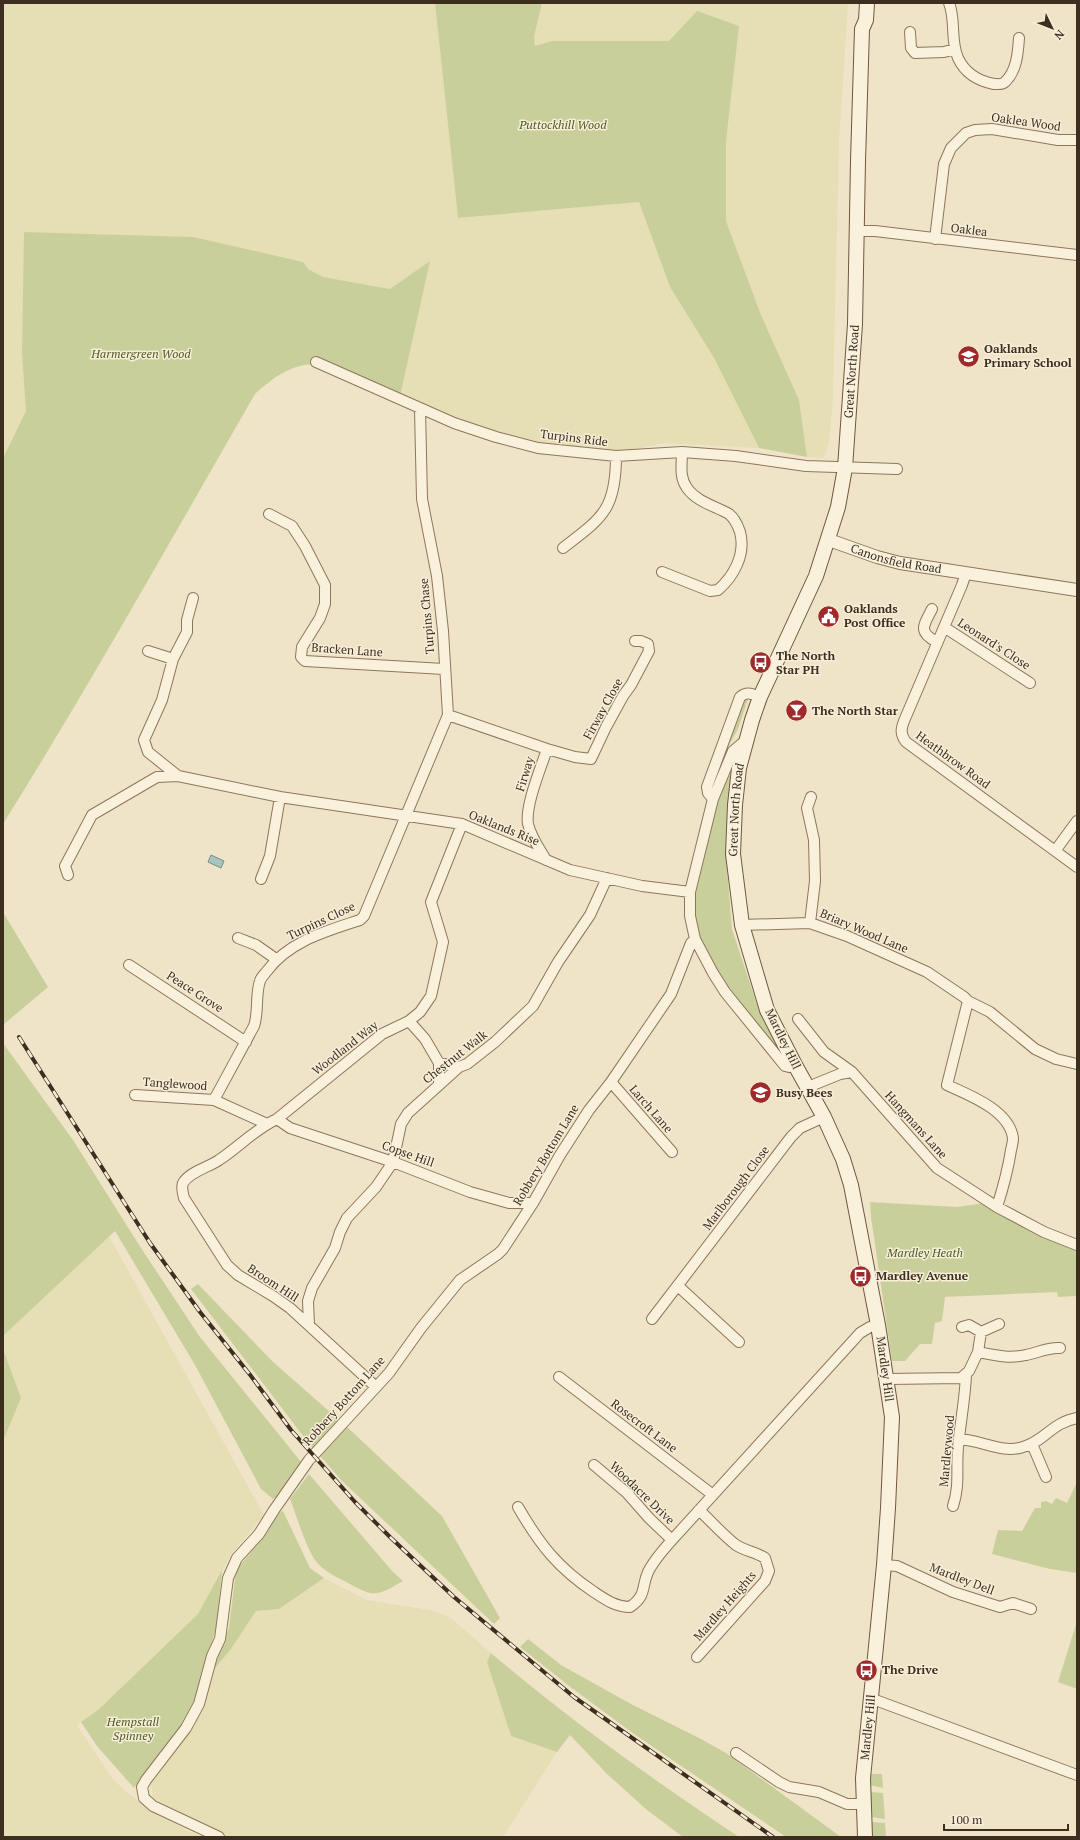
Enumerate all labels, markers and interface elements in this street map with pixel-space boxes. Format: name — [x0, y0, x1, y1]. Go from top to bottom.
north arrow — [1032, 8, 1072, 48]
text: N — [1051, 27, 1067, 43]
street label: Oaklea Wood — [990, 109, 1062, 134]
park label: Puttockhill Wood — [518, 117, 607, 132]
street label: Oaklea — [950, 220, 988, 239]
street label: Great North Road — [840, 324, 862, 419]
place label: Oaklands Primary School — [984, 341, 1072, 370]
school or university icon: Oaklands Primary School — [955, 343, 981, 369]
park label: Harmergreen Wood — [90, 346, 191, 361]
street label: Turpins Ride — [539, 426, 609, 449]
street label: Canonsfield Road — [849, 540, 943, 576]
street label: Turpins Chase — [416, 577, 437, 655]
place label: Oaklands Post Office — [844, 601, 906, 630]
public building icon: Oaklands Post Office — [815, 603, 841, 629]
street label: Leonard's Close — [955, 615, 1033, 673]
street label: Bracken Lane — [311, 640, 383, 659]
place label: The North Star PH — [776, 648, 836, 677]
bus stop icon: The North Star PH — [747, 650, 773, 676]
street label: Firway Close — [580, 675, 626, 742]
bar icon: The North Star — [784, 698, 810, 724]
place label: The North Star — [812, 703, 899, 718]
street label: Heathbrow Road — [913, 728, 994, 792]
street label: Firway — [512, 754, 537, 793]
street label: Great North Road — [725, 761, 747, 857]
street label: Oaklands Rise — [467, 806, 542, 849]
street label: Turpins Close — [284, 898, 357, 943]
street label: Briary Wood Lane — [818, 905, 911, 956]
street label: Peace Grove — [164, 968, 226, 1015]
street label: Mardley Hill — [762, 1006, 805, 1072]
street label: Woodland Way — [309, 1017, 381, 1078]
street label: Chestnut Walk — [419, 1026, 491, 1087]
street label: Tanglewood — [142, 1074, 208, 1093]
school or university icon: Busy Bees — [748, 1080, 774, 1106]
street label: Larch Lane — [626, 1082, 676, 1136]
place label: Busy Bees — [776, 1085, 833, 1100]
street label: Hangmans Lane — [882, 1088, 951, 1162]
street label: Robbery Bottom Lane — [509, 1101, 582, 1208]
street label: Copse Hill — [380, 1137, 437, 1170]
street label: Marlborough Close — [699, 1143, 772, 1233]
park label: Mardley Heath — [886, 1245, 963, 1260]
street label: Broom Hill — [245, 1260, 302, 1305]
bus stop icon: Mardley Avenue — [847, 1263, 873, 1289]
place label: Mardley Avenue — [876, 1268, 969, 1283]
street label: Mardley Hill — [873, 1335, 898, 1403]
street label: Robbery Bottom Lane — [299, 1353, 388, 1449]
street label: Rosecroft Lane — [608, 1396, 680, 1455]
street label: Mardleywood — [936, 1414, 957, 1488]
street label: Woodacre Drive — [607, 1458, 678, 1527]
street label: Mardley Dell — [928, 1559, 997, 1598]
street label: Mardley Heights — [690, 1568, 759, 1644]
bus stop icon: The Drive — [854, 1657, 880, 1683]
place label: The Drive — [882, 1662, 939, 1677]
street label: Mardley Hill — [857, 1693, 878, 1761]
park label: Hempstall Spinney — [106, 1714, 160, 1743]
scale bar — [944, 1806, 1068, 1832]
text: 100 m — [950, 1812, 983, 1827]

